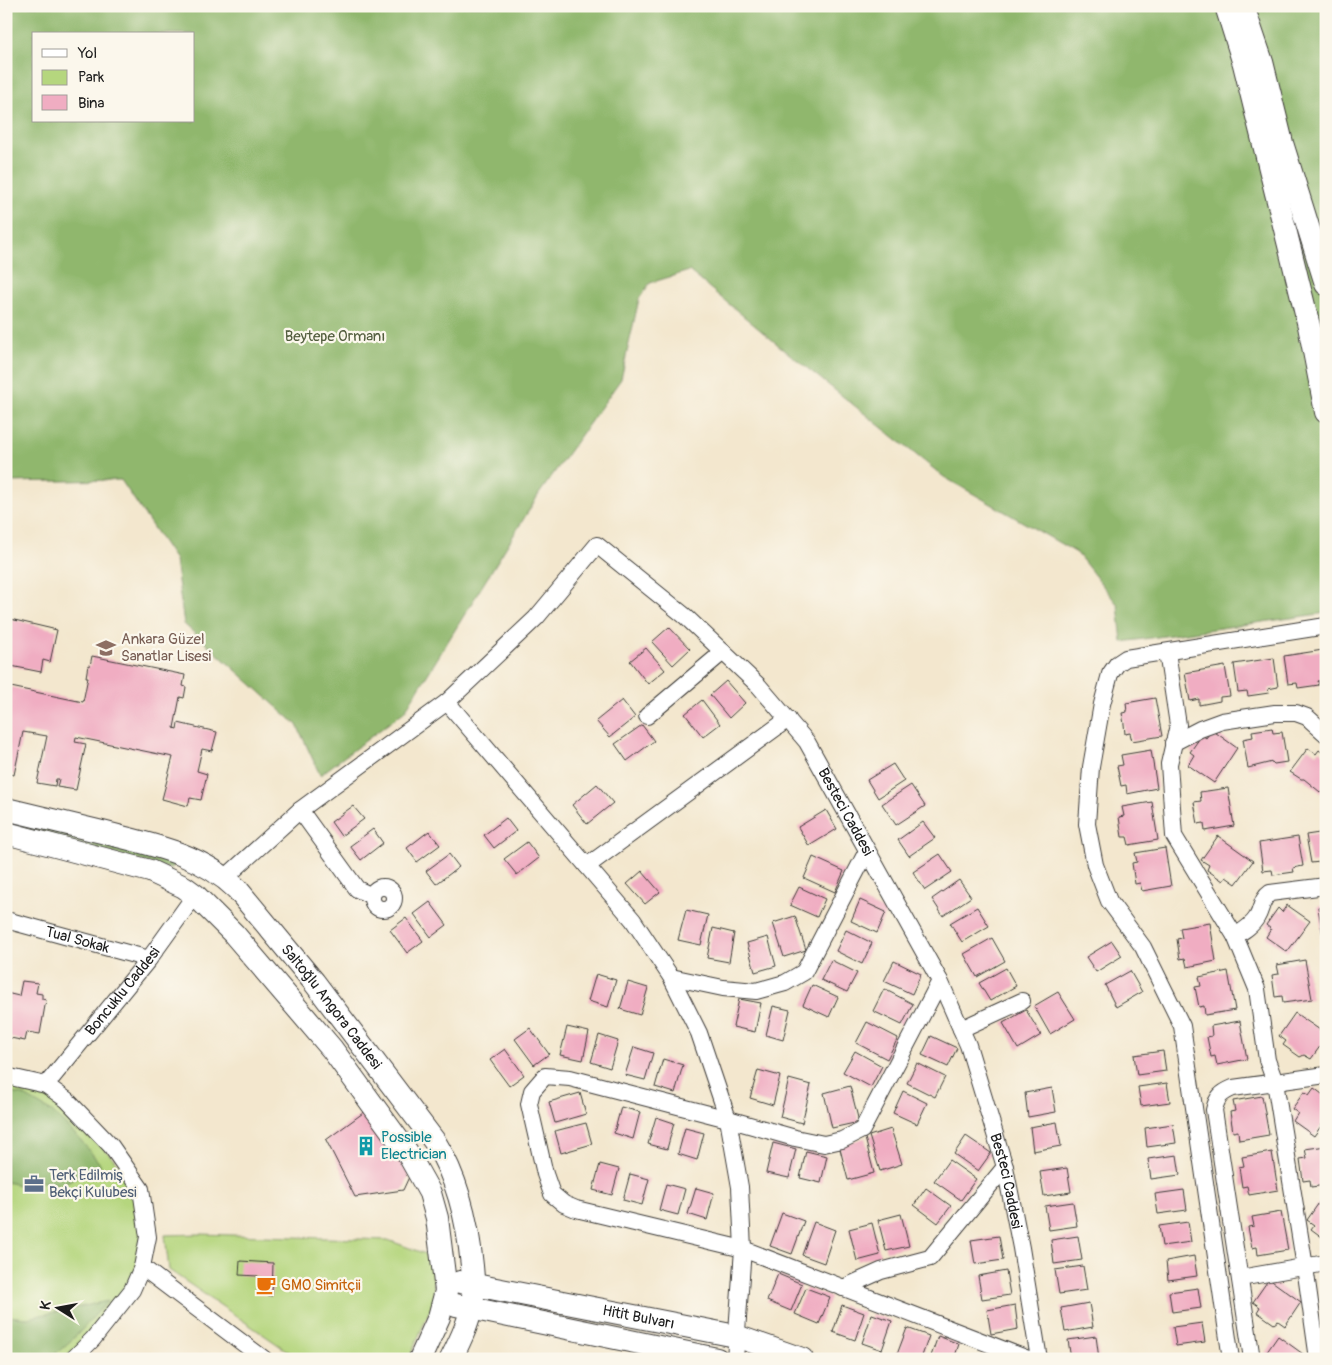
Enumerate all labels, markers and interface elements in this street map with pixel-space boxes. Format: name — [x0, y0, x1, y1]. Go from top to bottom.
legend — [32, 32, 195, 122]
text: Yol — [77, 44, 97, 63]
text: Park — [78, 68, 105, 87]
text: Bina — [78, 94, 105, 113]
park label: Beytepe Ormanı — [285, 327, 385, 346]
place label: Ankara Güzel Sanatlar Lisesi — [121, 630, 211, 666]
school or university icon: Ankara Güzel Sanatlar Lisesi — [95, 637, 117, 659]
street label: Besteci Caddesi — [813, 765, 878, 860]
street label: Tual Sokak — [43, 922, 112, 958]
street label: Saltoğlu Angora Caddesi — [277, 941, 386, 1073]
street label: Boncuklu Caddesi — [81, 943, 165, 1040]
place label: Possible Electrician — [381, 1128, 447, 1164]
street label: Besteci Caddesi — [985, 1131, 1026, 1231]
building icon: Possible Electrician — [355, 1135, 377, 1157]
place label: Terk Edilmiş Bekçi Kulubesi — [49, 1166, 137, 1202]
office icon: Terk Edilmiş Bekçi Kulubesi — [23, 1173, 45, 1195]
cafe icon: GMO Simitçii — [255, 1274, 277, 1296]
place label: GMO Simitçii — [281, 1276, 361, 1295]
north arrow — [32, 1282, 82, 1332]
text: K — [37, 1299, 55, 1311]
street label: Hitit Bulvarı — [601, 1301, 676, 1334]

